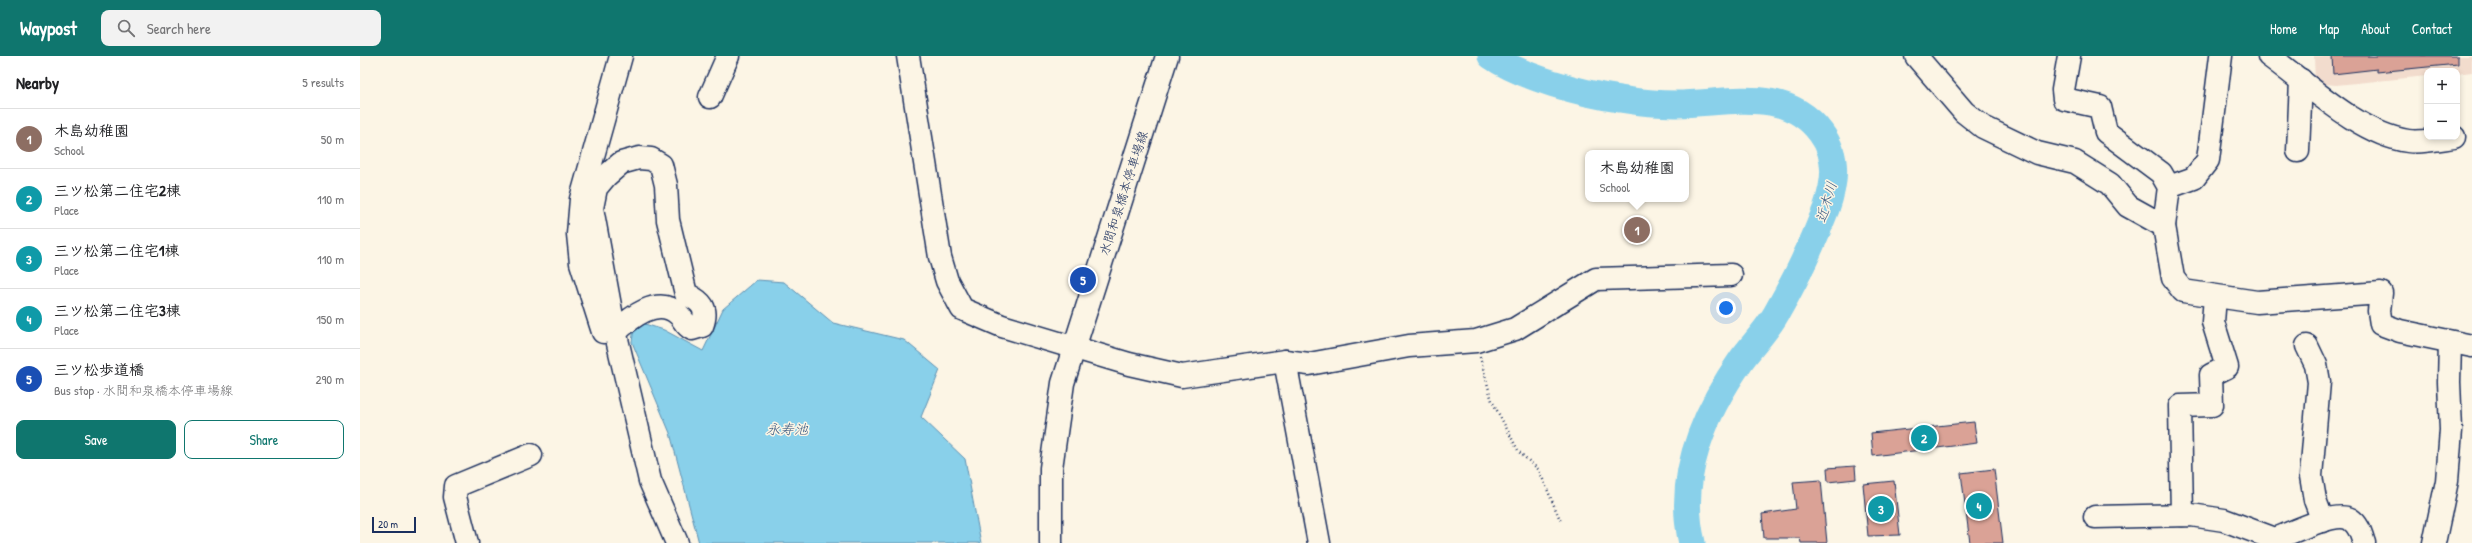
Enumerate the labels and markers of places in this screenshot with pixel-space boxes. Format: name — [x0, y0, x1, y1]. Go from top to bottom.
pin: 1 — [1624, 215, 1650, 245]
pin: 5 — [1070, 265, 1096, 295]
pin: 2 — [1911, 423, 1937, 453]
pin: 4 — [1966, 491, 1992, 521]
pin: 3 — [1868, 494, 1894, 524]

